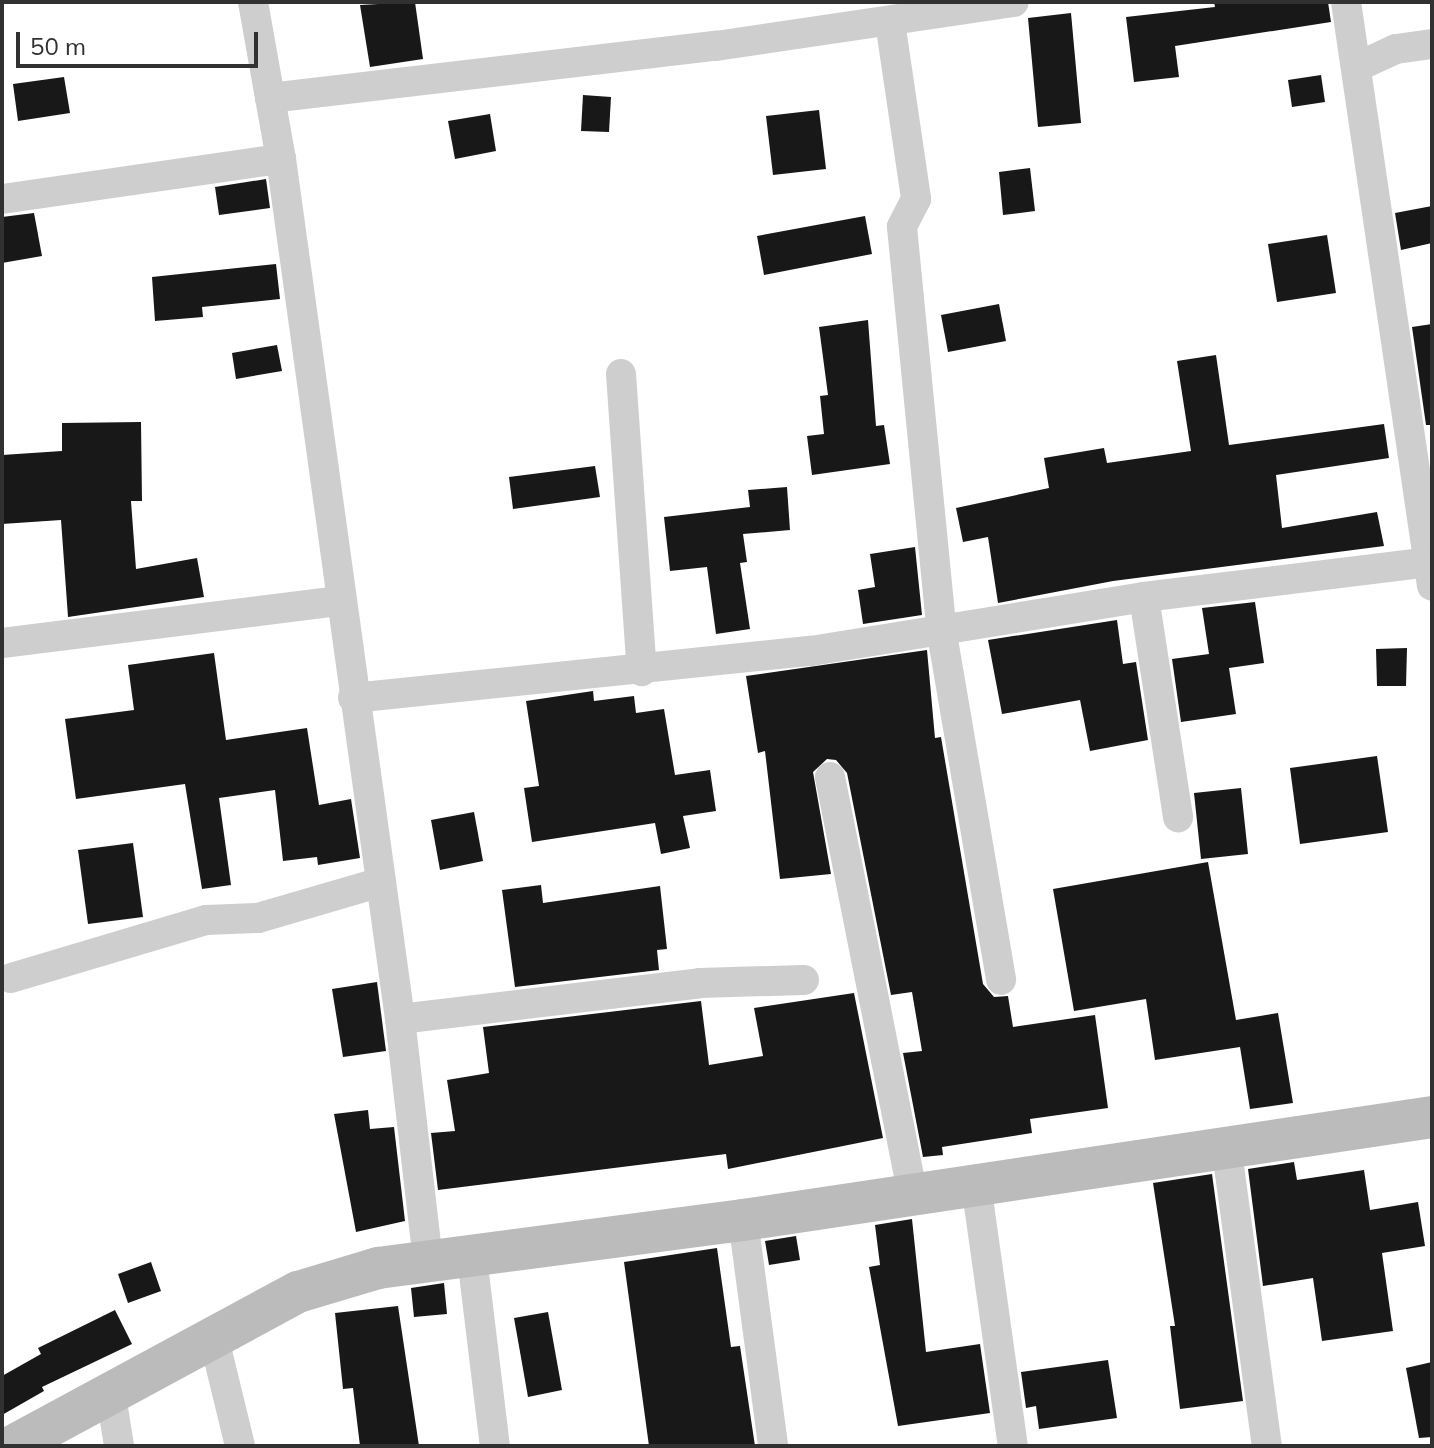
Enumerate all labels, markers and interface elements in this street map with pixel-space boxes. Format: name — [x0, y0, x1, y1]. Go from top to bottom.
scale bar — [20, 16, 262, 66]
text: 50 m — [30, 31, 86, 61]

